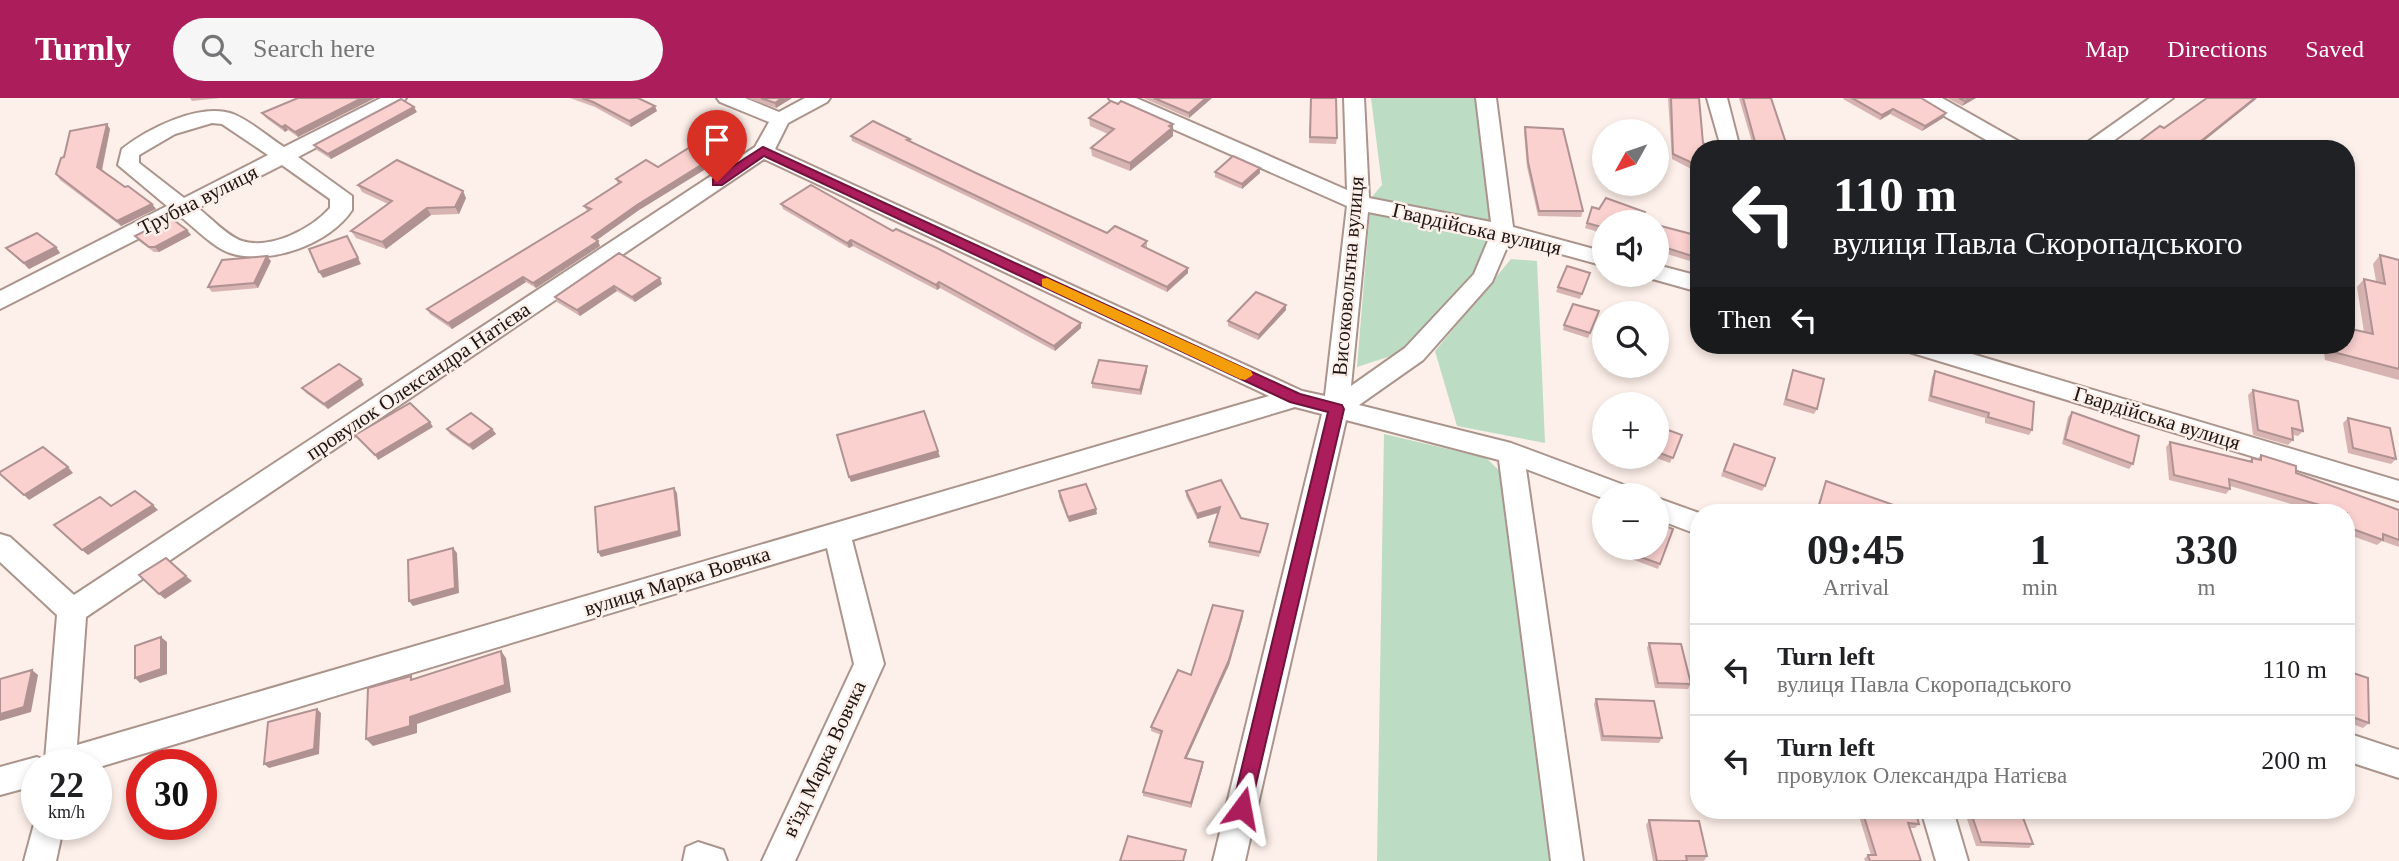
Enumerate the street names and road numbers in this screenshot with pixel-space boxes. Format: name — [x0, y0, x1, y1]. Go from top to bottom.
street label: Трубна вулиця — [134, 160, 262, 240]
street label: Високовольтна вулиця — [1327, 175, 1369, 377]
street label: Гвардійська вулиця — [1390, 198, 1564, 260]
street label: провулок Олександра Натієва — [301, 297, 535, 465]
street label: Гвардійська вулиця — [2071, 381, 2244, 455]
street label: вулиця Марка Вовчка — [581, 541, 773, 621]
street label: в'їзд Марка Вовчка — [777, 676, 871, 841]

